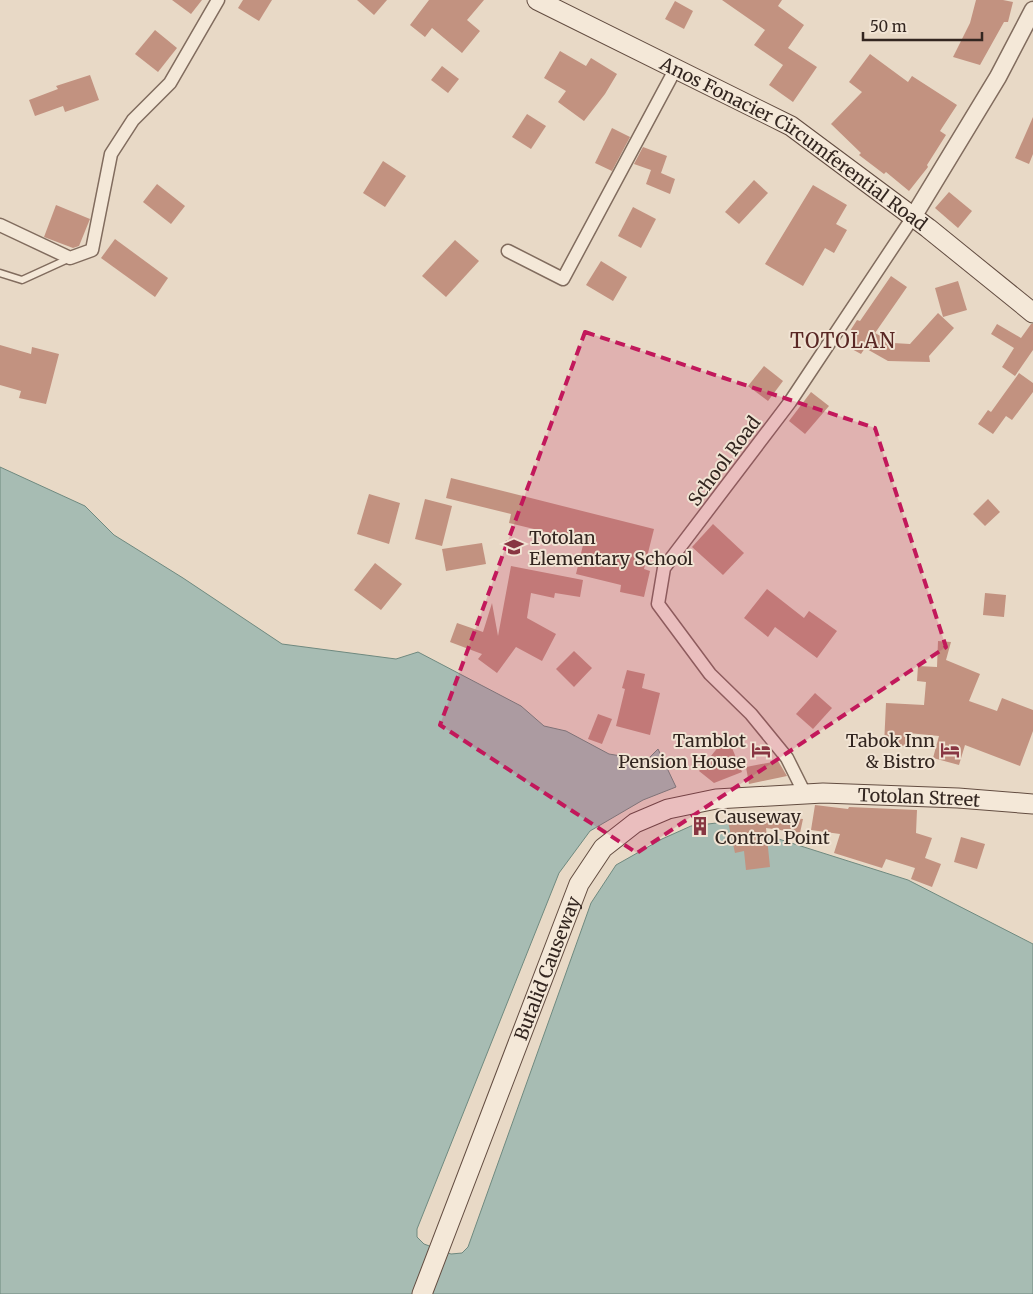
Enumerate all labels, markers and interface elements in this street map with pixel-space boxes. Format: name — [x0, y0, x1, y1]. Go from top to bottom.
scale bar — [863, 10, 982, 42]
text: 50 m — [870, 17, 907, 36]
street label: Anos Fonacier Circumferential Road — [656, 51, 932, 235]
district label: TOTOLAN — [790, 328, 896, 353]
street label: School Road — [683, 411, 765, 510]
place label: Totolan Elementary School — [529, 526, 693, 570]
school or university icon: Totolan Elementary School — [503, 536, 525, 558]
place label: Tamblot Pension House — [618, 729, 746, 773]
place label: Tabok Inn & Bistro — [846, 729, 935, 773]
hotel icon: Tamblot Pension House — [750, 739, 772, 761]
hotel icon: Tabok Inn & Bistro — [939, 739, 961, 761]
street label: Totolan Street — [857, 783, 981, 811]
place label: Causeway Control Point — [715, 805, 830, 849]
building icon: Causeway Control Point — [689, 815, 711, 837]
street label: Butalid Causeway — [509, 892, 585, 1043]

